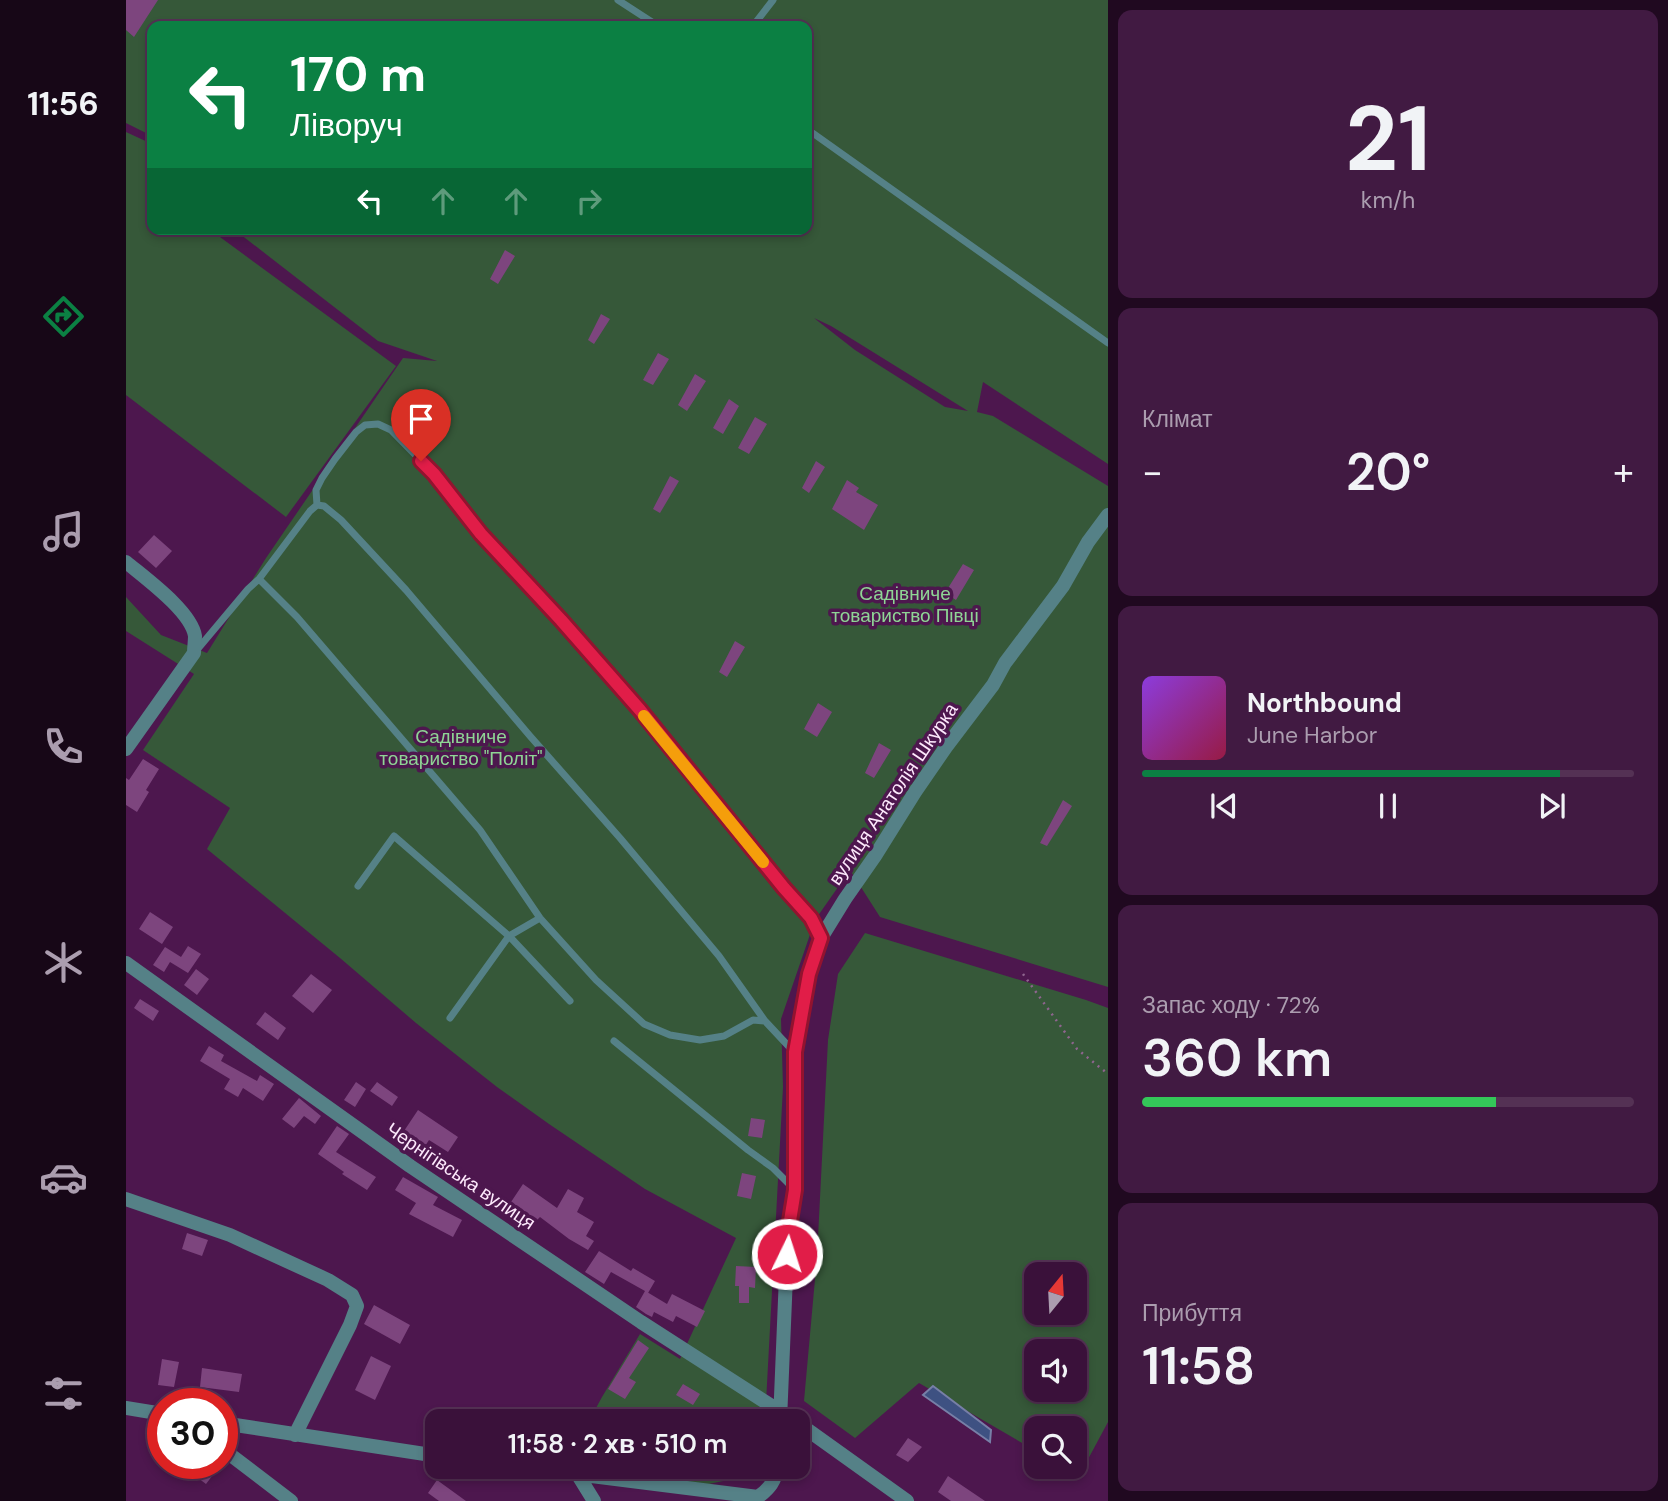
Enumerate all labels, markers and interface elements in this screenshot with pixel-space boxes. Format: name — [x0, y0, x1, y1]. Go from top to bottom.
text: 170 m — [290, 42, 426, 106]
icon: left — [175, 49, 266, 140]
text: 21 — [1345, 80, 1431, 198]
text: 11:56 — [27, 83, 99, 125]
text: Ліворуч — [290, 104, 403, 146]
icon: left — [351, 182, 389, 220]
icon: ahead — [424, 182, 462, 220]
icon: ahead — [497, 182, 535, 220]
icon: right — [570, 182, 608, 220]
text: km/h — [1361, 185, 1415, 215]
icon: directions — [39, 292, 88, 341]
pin — [391, 389, 451, 461]
icon: arrive — [402, 400, 440, 438]
text: Клімат — [1142, 404, 1213, 434]
text: 20° — [1346, 438, 1430, 506]
text: − — [1142, 447, 1163, 497]
text: + — [1613, 447, 1634, 497]
icon: music — [39, 507, 88, 556]
park label: Садівниче товариство Півці — [831, 581, 979, 628]
text: Northbound — [1247, 686, 1402, 720]
street label: вулиця Анатолія Шкурка — [823, 698, 964, 890]
text: June Harbor — [1247, 720, 1377, 750]
icon: phone — [39, 722, 88, 771]
park label: Садівниче товариство "Політ" — [379, 724, 543, 771]
icon: previous — [1205, 787, 1243, 825]
icon: pause — [1369, 787, 1407, 825]
icon: next — [1533, 787, 1571, 825]
icon: climate — [39, 938, 88, 987]
text: Запас ходу · 72% — [1142, 990, 1320, 1020]
text: 360 km — [1142, 1024, 1332, 1092]
street label: Чернігівська вулиця — [381, 1117, 541, 1235]
icon: car — [39, 1153, 88, 1202]
position arrow — [750, 1217, 824, 1291]
north arrow — [1024, 1262, 1087, 1325]
map controls — [1024, 1262, 1087, 1479]
text: Прибуття — [1142, 1298, 1242, 1328]
text: 11:58 — [1142, 1332, 1255, 1400]
button: sound — [1024, 1339, 1087, 1402]
icon: filters — [39, 1369, 88, 1418]
speed limit sign: 30 — [147, 1388, 238, 1479]
button: search — [1024, 1416, 1087, 1479]
text: 11:58 · 2 хв · 510 m — [508, 1427, 727, 1461]

